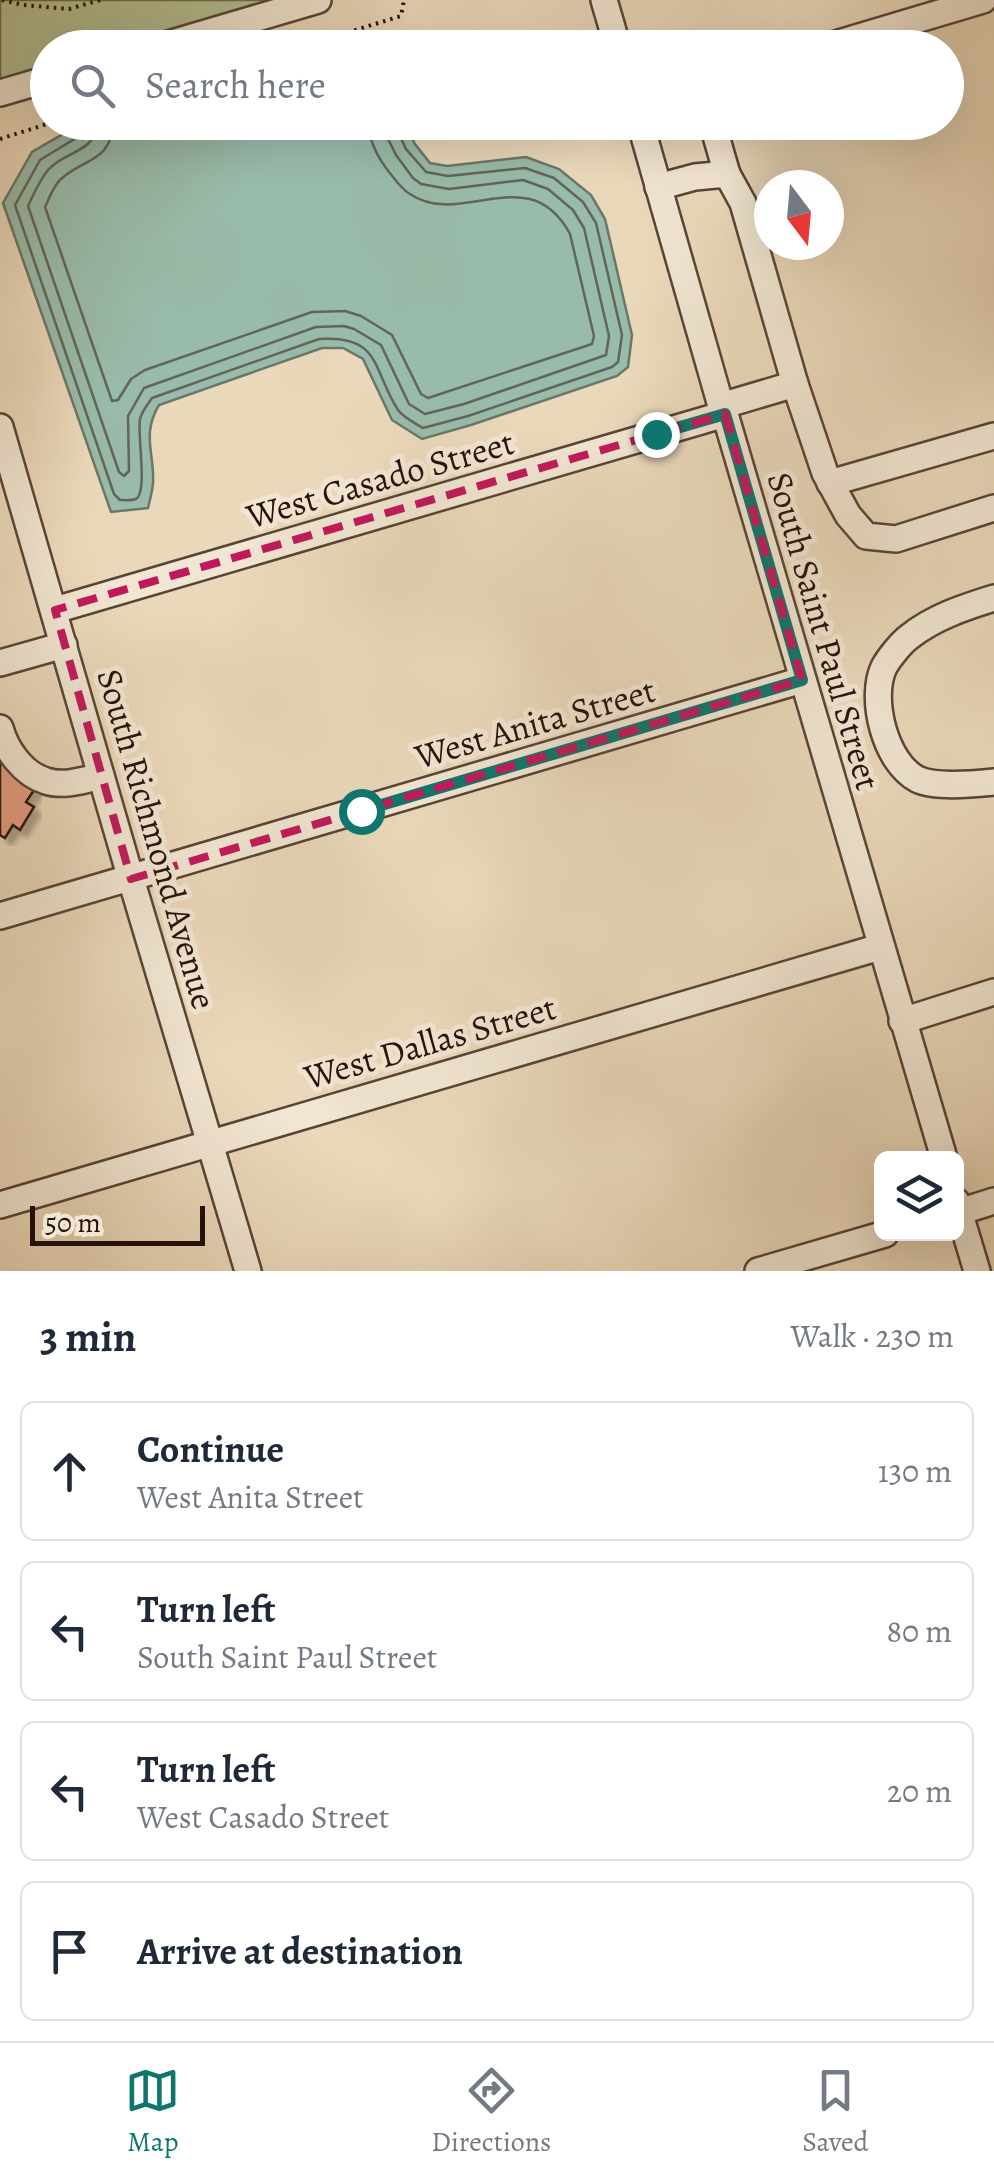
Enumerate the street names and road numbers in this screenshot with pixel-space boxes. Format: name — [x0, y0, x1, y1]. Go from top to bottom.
street label: West Casado Street — [240, 418, 519, 540]
street label: South Saint Paul Street — [756, 467, 892, 795]
street label: South Richmond Avenue — [85, 663, 229, 1015]
street label: West Anita Street — [408, 666, 661, 781]
street label: West Dallas Street — [298, 983, 561, 1101]

